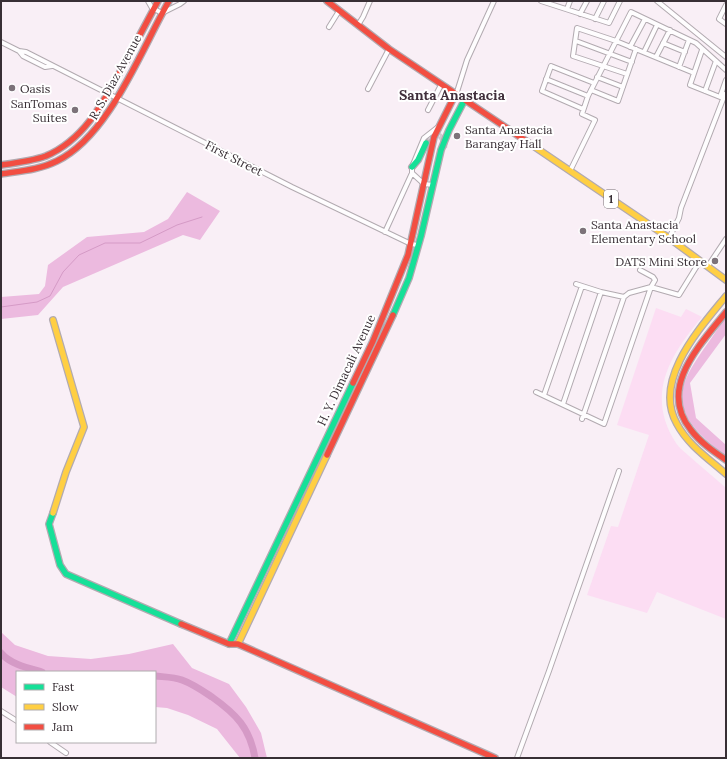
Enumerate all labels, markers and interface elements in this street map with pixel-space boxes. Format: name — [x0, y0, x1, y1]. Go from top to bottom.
street label: R. S. Diaz Avenue — [85, 31, 145, 122]
place label: Oasis — [20, 81, 51, 96]
marker: Oasis — [7, 83, 17, 93]
district label: Santa Anastacia — [399, 86, 506, 104]
place label: SanTomas Suites — [11, 96, 67, 125]
marker: SanTomas Suites — [70, 105, 80, 115]
place label: Santa Anastacia Barangay Hall — [465, 122, 553, 151]
marker: Santa Anastacia Barangay Hall — [452, 131, 462, 141]
street label: First Street — [203, 137, 266, 179]
road number: 1 — [604, 190, 618, 208]
place label: Santa Anastacia Elementary School — [591, 217, 696, 246]
marker: Santa Anastacia Elementary School — [578, 226, 588, 236]
place label: DATS Mini Store — [615, 254, 707, 269]
marker: DATS Mini Store — [710, 256, 720, 266]
street label: H. Y. Dimacali Avenue — [314, 312, 379, 428]
legend — [16, 671, 156, 743]
text: Fast — [52, 679, 75, 694]
text: Slow — [52, 699, 79, 714]
text: Jam — [51, 719, 73, 734]

